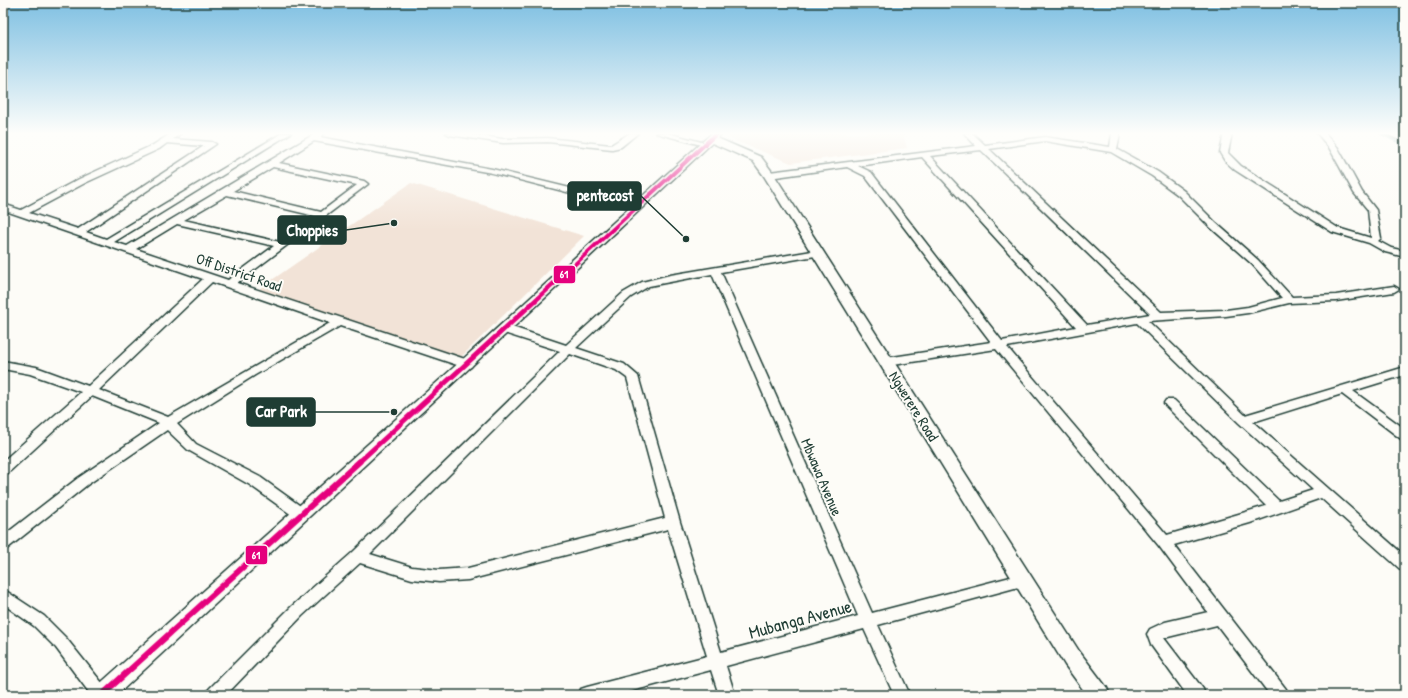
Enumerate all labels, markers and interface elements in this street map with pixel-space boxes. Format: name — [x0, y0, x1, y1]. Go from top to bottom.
callout: pentecost — [568, 182, 641, 210]
text: pentecost — [577, 184, 634, 207]
callout: Choppies — [278, 216, 346, 244]
text: Choppies — [286, 219, 339, 242]
street label: Off District Road — [193, 248, 285, 297]
line badge: 61 — [553, 265, 576, 284]
text: 61 — [560, 267, 568, 281]
street label: Ngwerere Road — [884, 367, 944, 445]
callout: Car Park — [247, 398, 315, 426]
text: Car Park — [255, 400, 307, 422]
street label: Mbwawa Avenue — [796, 435, 848, 519]
line badge: 61 — [245, 545, 268, 565]
text: 61 — [252, 548, 260, 562]
street label: Mubanga Avenue — [746, 593, 854, 645]

